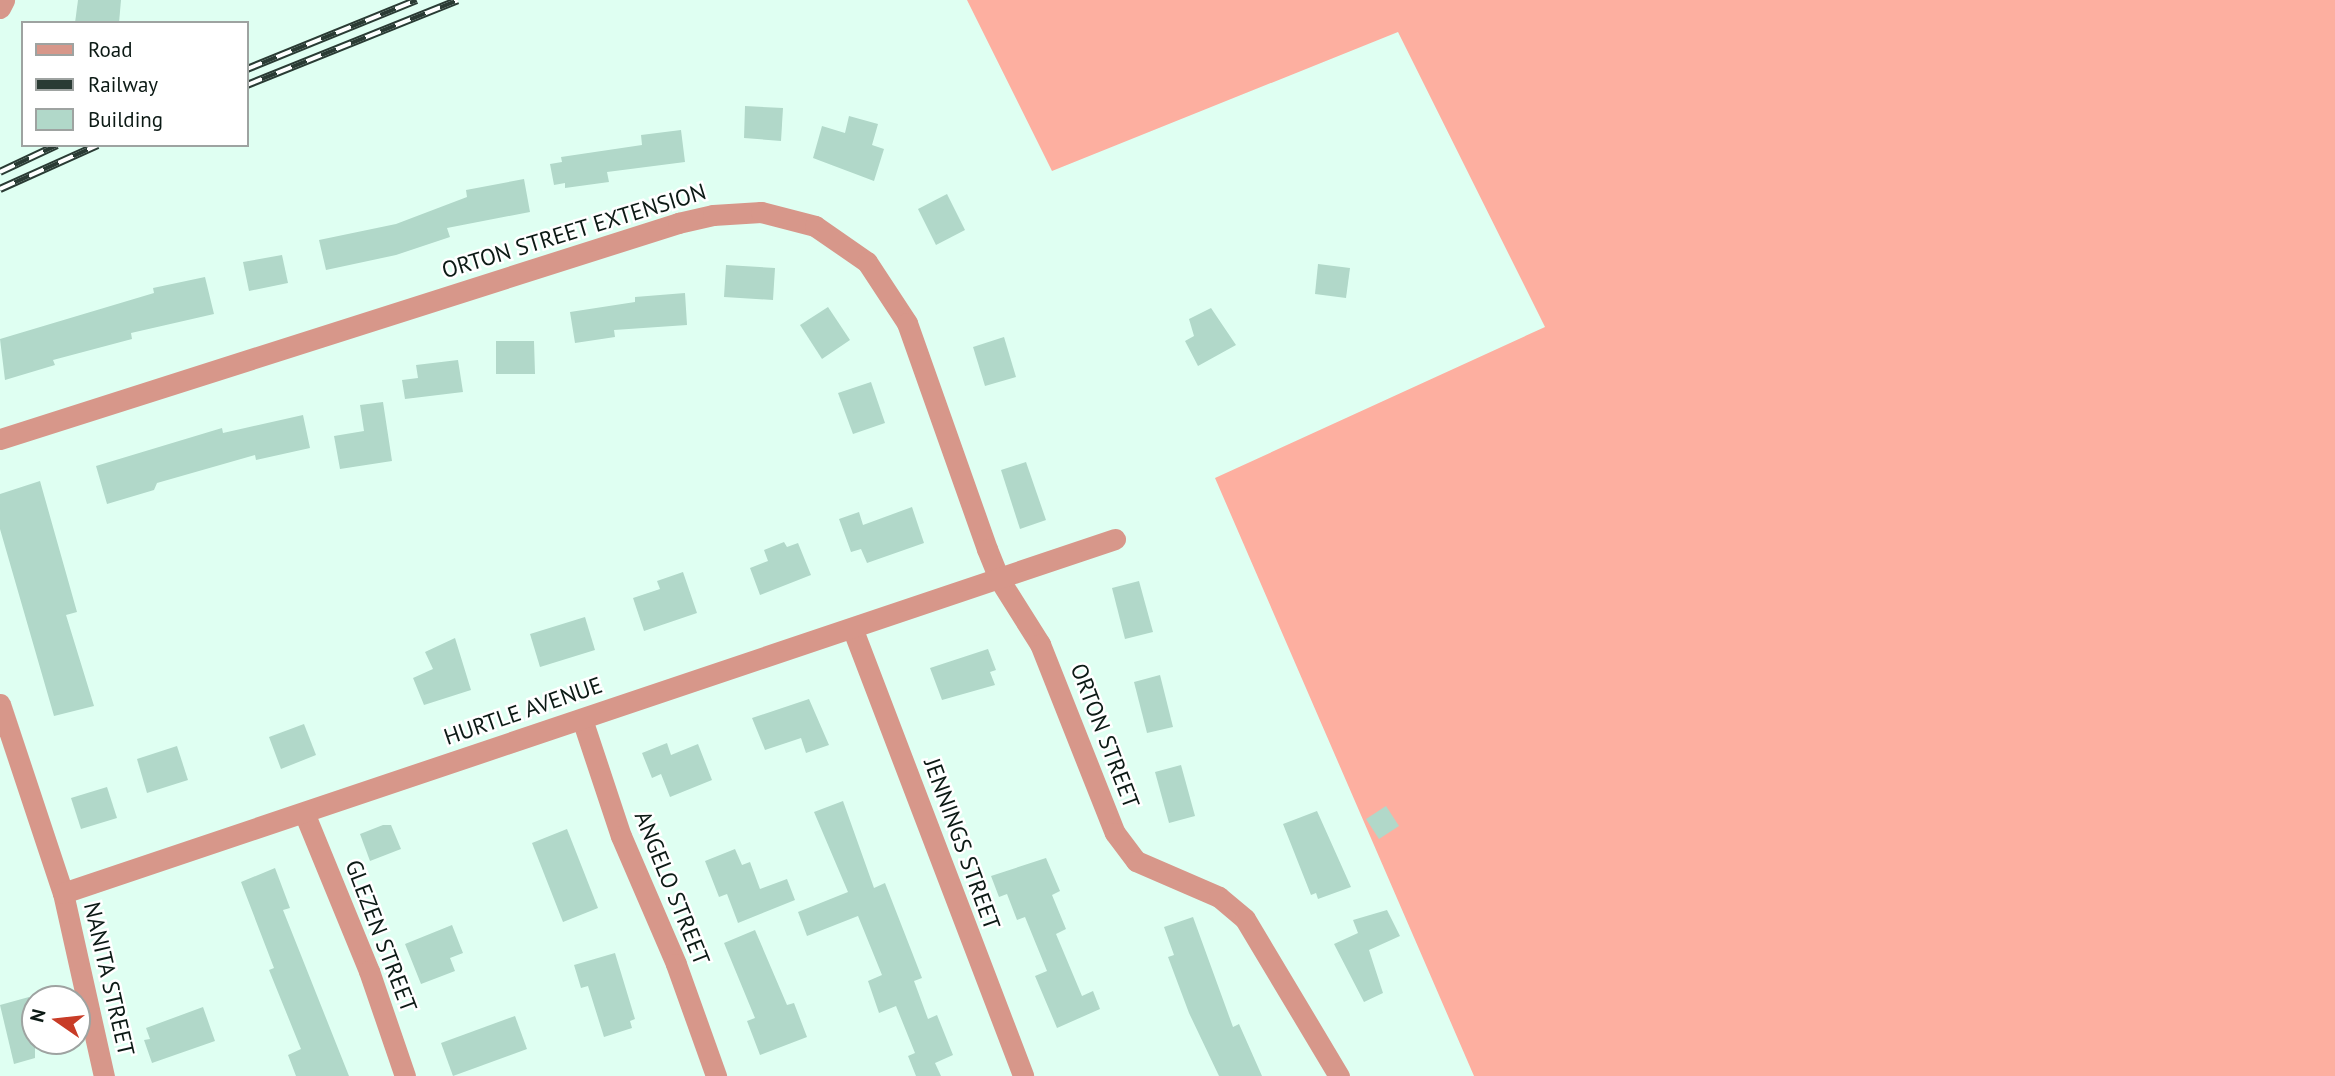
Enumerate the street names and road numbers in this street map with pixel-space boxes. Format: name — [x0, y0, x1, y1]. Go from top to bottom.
street label: ORTON STREET EXTENSION — [438, 177, 710, 285]
street label: ORTON STREET — [1065, 660, 1145, 812]
street label: HURTLE AVENUE — [440, 671, 606, 751]
street label: JENNINGS STREET — [918, 754, 1006, 934]
street label: ANGELO STREET — [629, 807, 715, 969]
street label: GLEZEN STREET — [339, 856, 423, 1016]
street label: NANITA STREET — [78, 899, 140, 1059]

